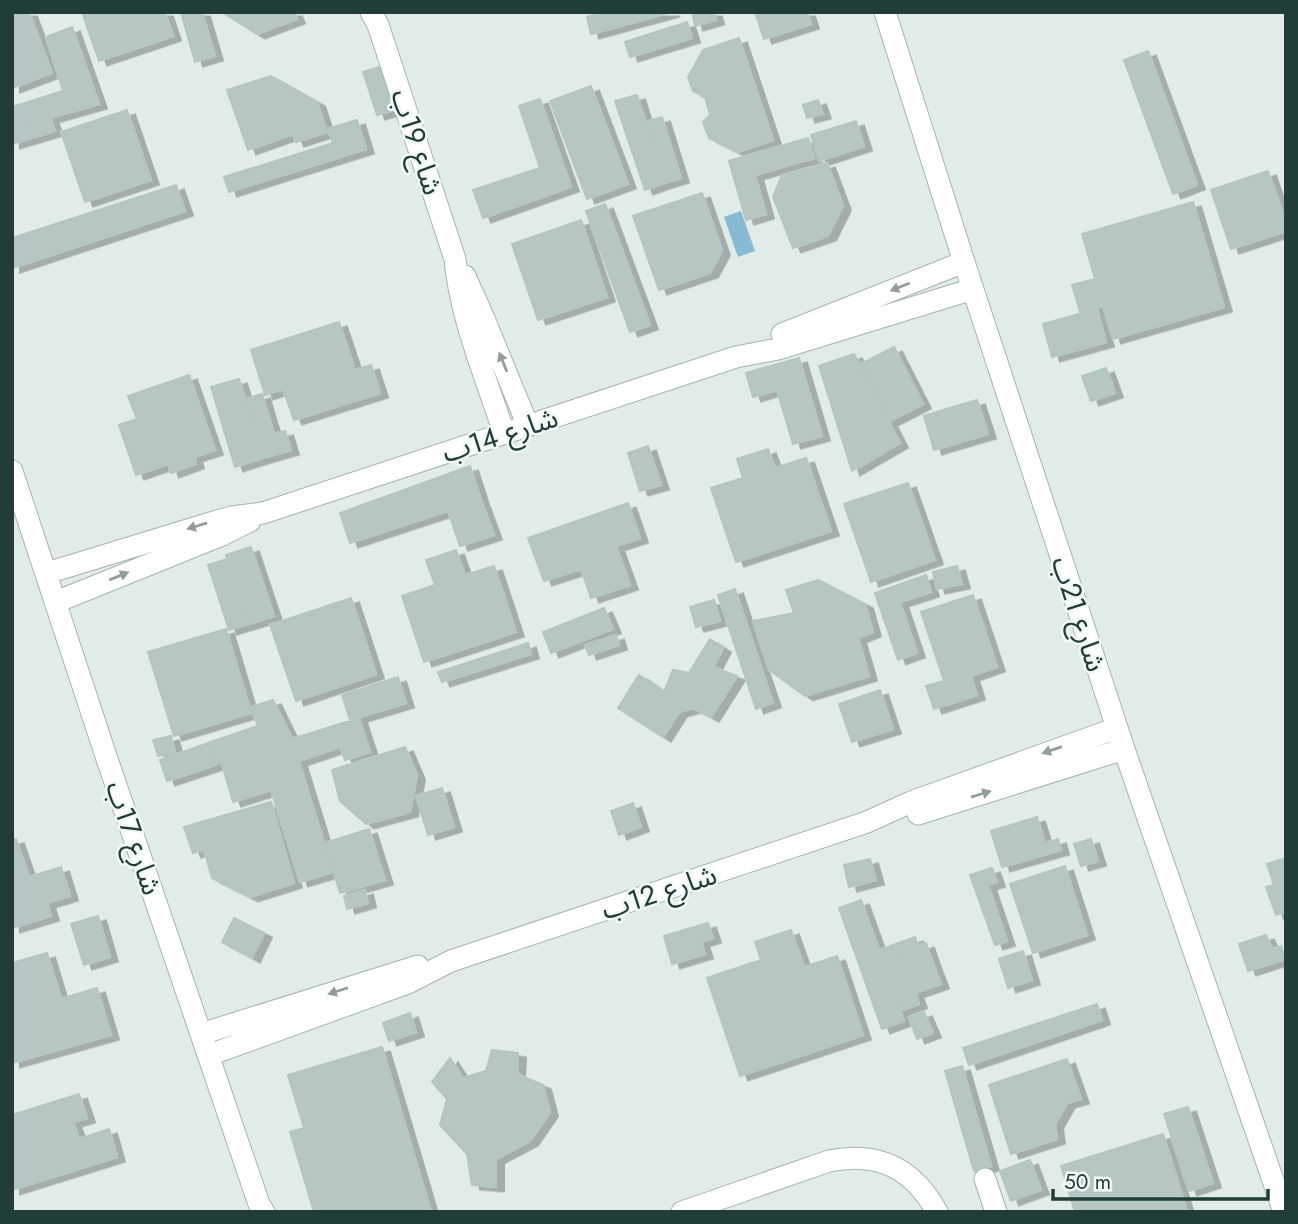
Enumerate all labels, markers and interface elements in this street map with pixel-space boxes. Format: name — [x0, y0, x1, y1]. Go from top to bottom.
street label: شاع 19ب — [381, 84, 453, 200]
one-way arrow — [890, 282, 911, 293]
one-way arrow — [497, 352, 508, 373]
street label: شارع 14ب — [437, 397, 563, 473]
one-way arrow — [186, 522, 207, 532]
street label: شارع 21ب — [1041, 551, 1117, 677]
one-way arrow — [109, 570, 129, 582]
one-way arrow — [1042, 745, 1063, 756]
street label: شارع 17ب — [95, 775, 173, 901]
one-way arrow — [970, 788, 991, 799]
street label: شارع 12ب — [596, 854, 722, 930]
one-way arrow — [327, 986, 348, 996]
scale bar — [1053, 1158, 1268, 1202]
text: 50 m — [1064, 1167, 1111, 1197]

